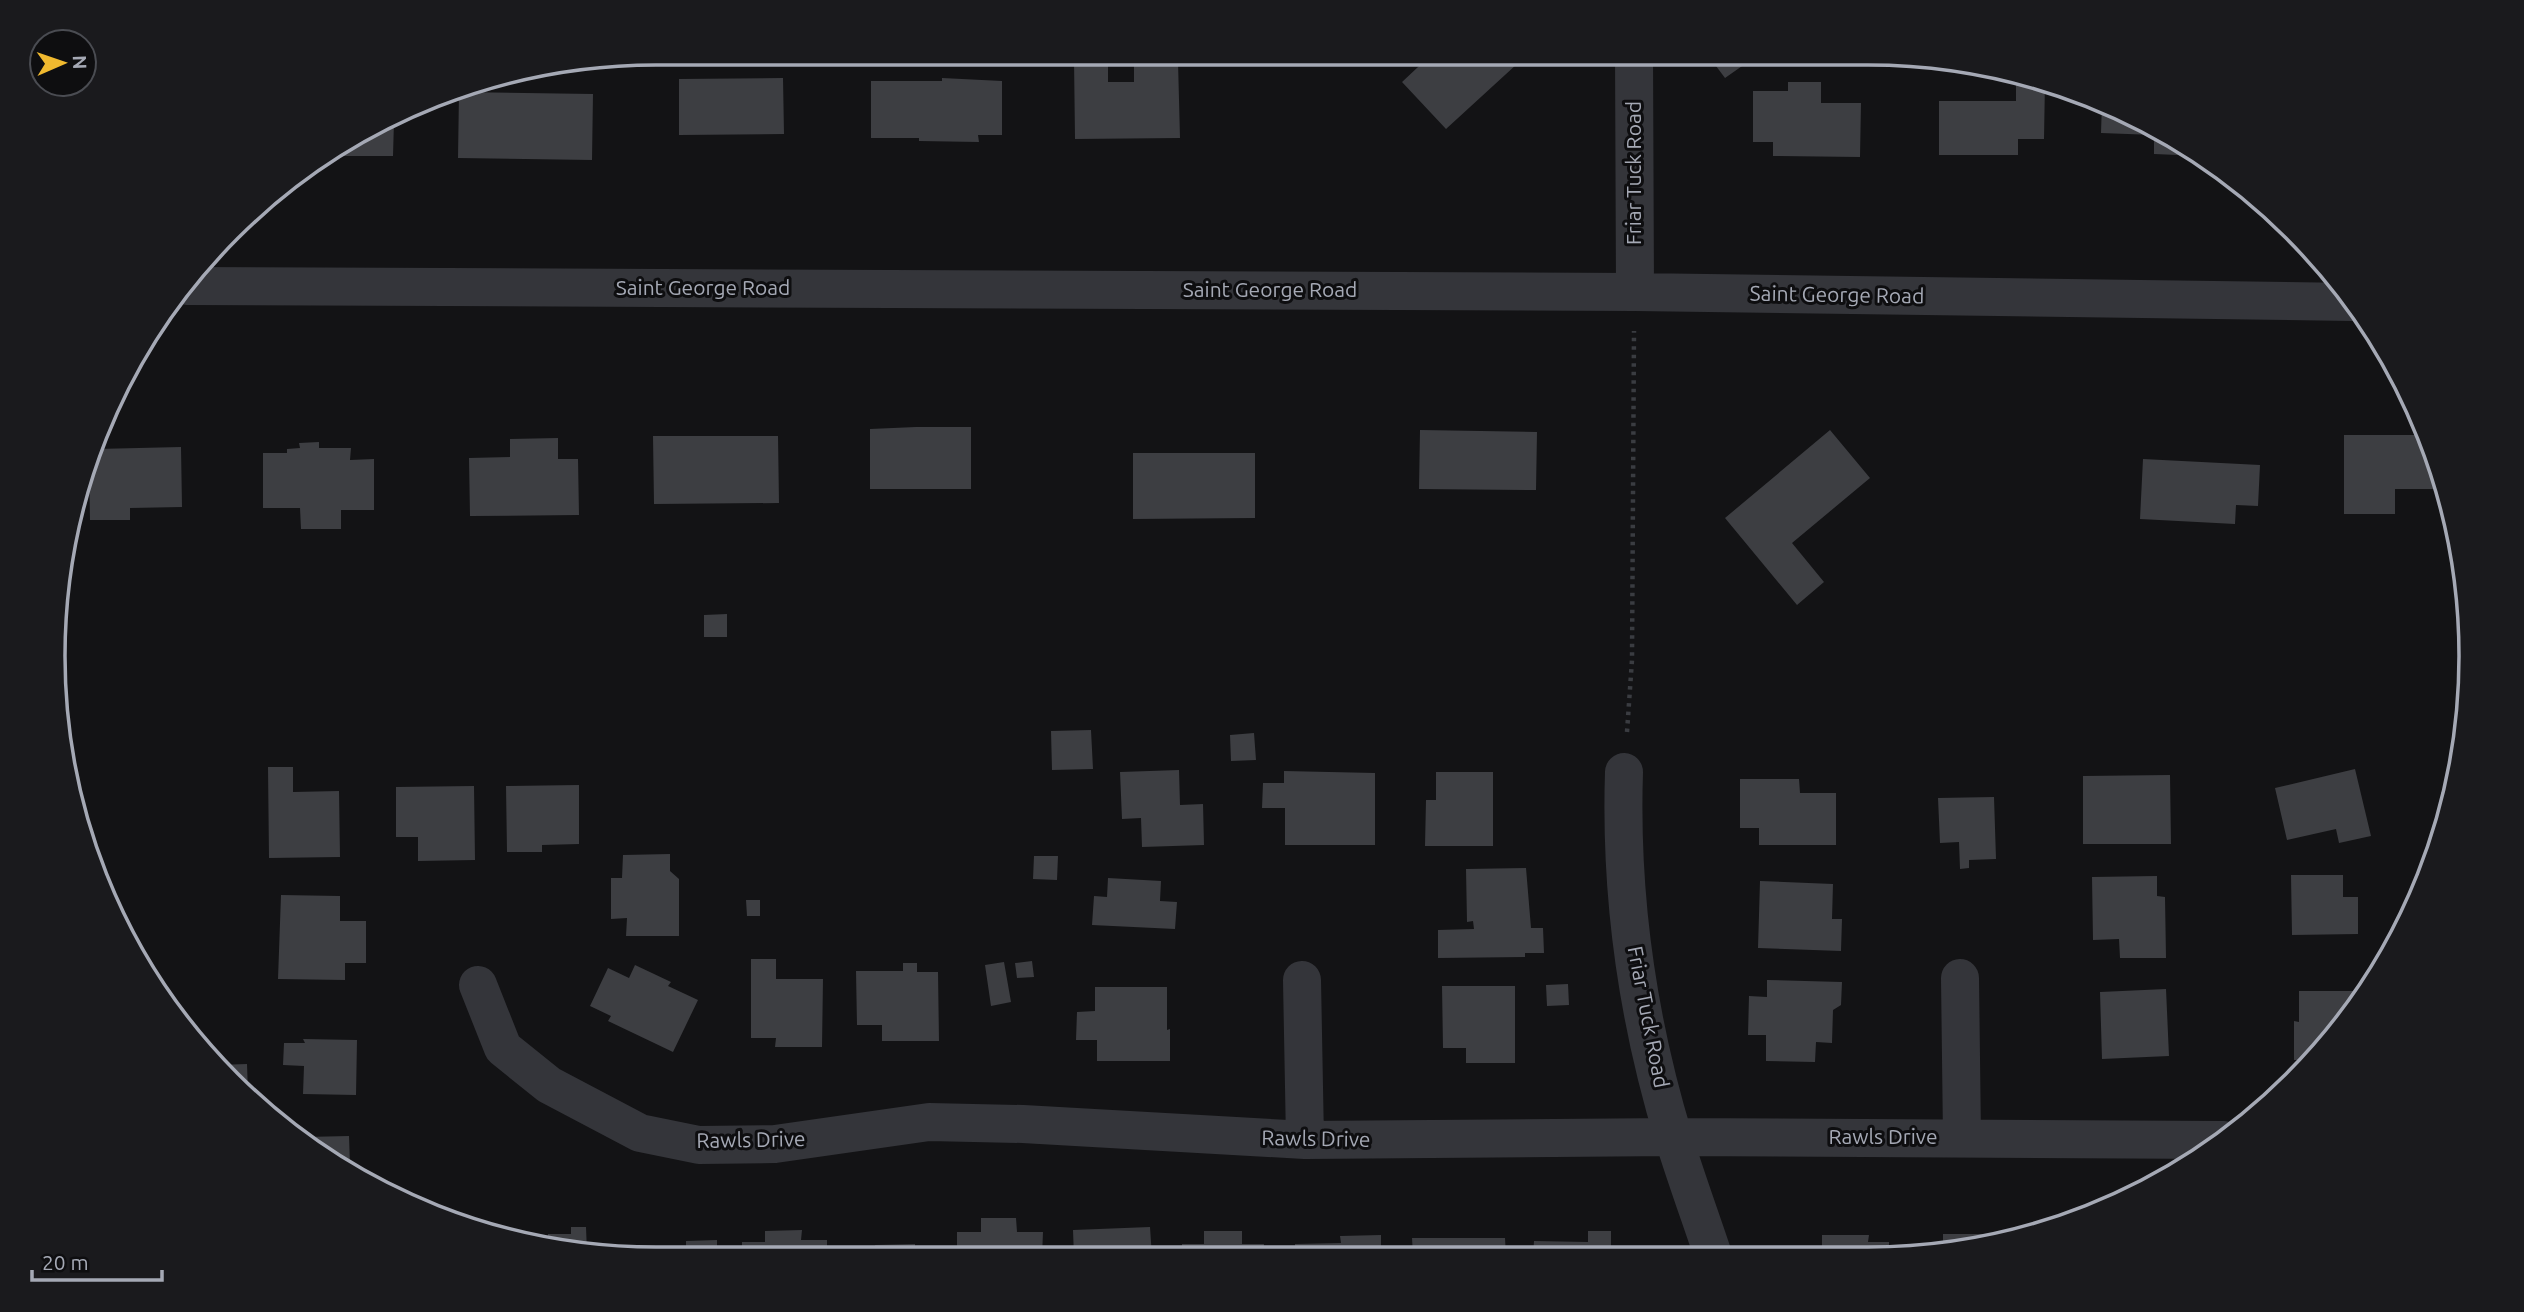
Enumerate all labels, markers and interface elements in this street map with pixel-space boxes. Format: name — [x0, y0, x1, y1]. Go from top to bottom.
north arrow — [28, 28, 98, 98]
text: N — [69, 55, 91, 70]
street label: Friar Tuck Road — [1621, 101, 1645, 245]
street label: Saint George Road — [616, 275, 790, 299]
street label: Saint George Road — [1183, 277, 1357, 301]
street label: Saint George Road — [1750, 280, 1925, 308]
street label: Friar Tuck Road — [1623, 944, 1674, 1090]
street label: Rawls Drive — [1828, 1124, 1938, 1148]
street label: Rawls Drive — [1261, 1125, 1371, 1151]
street label: Rawls Drive — [696, 1126, 806, 1152]
scale bar — [32, 1238, 161, 1282]
text: 20 m — [42, 1250, 89, 1274]

